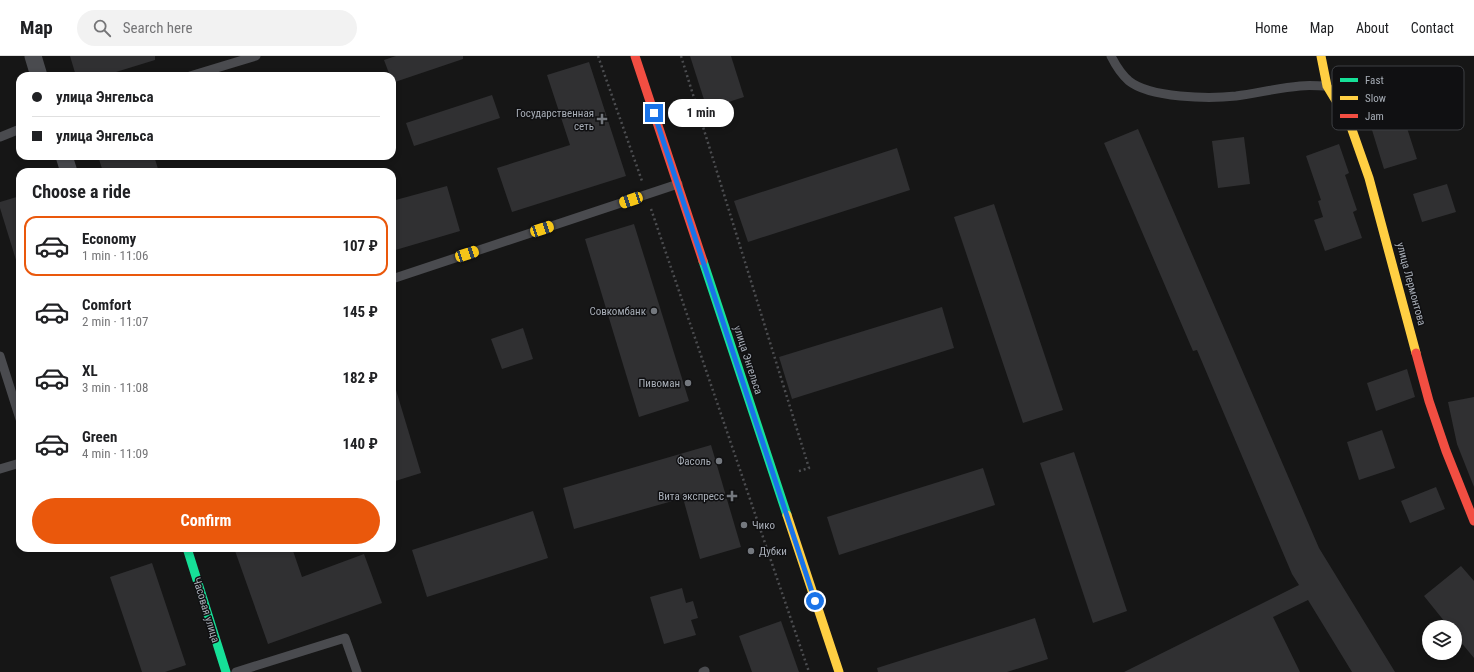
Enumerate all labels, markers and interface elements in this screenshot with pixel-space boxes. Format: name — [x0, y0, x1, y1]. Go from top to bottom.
search box — [77, 10, 357, 46]
text: Map — [20, 16, 53, 39]
icon: search — [91, 17, 113, 39]
text: Search here — [123, 19, 193, 37]
text: Home — [1255, 20, 1288, 36]
text: Map — [1310, 20, 1334, 36]
text: About — [1356, 20, 1389, 36]
text: Contact — [1411, 20, 1454, 36]
legend — [1332, 66, 1464, 130]
text: Fast — [1365, 74, 1384, 87]
text: улица Энгельса — [56, 88, 154, 106]
text: Slow — [1365, 92, 1386, 105]
callout: 1 min — [668, 99, 734, 127]
route end — [645, 104, 663, 122]
text: 1 min — [687, 105, 715, 120]
place label: Государственная сеть — [516, 107, 594, 133]
text: Jam — [1365, 110, 1384, 123]
marker: Государственная сеть — [597, 114, 607, 124]
text: улица Энгельса — [56, 127, 154, 145]
text: Choose a ride — [32, 181, 131, 202]
car — [618, 190, 644, 210]
car — [529, 220, 555, 238]
icon: car — [34, 228, 70, 264]
text: Economy — [82, 230, 136, 248]
text: 107 ₽ — [342, 237, 378, 255]
street label: улица Лермонтова — [1394, 241, 1428, 327]
car — [454, 245, 480, 263]
text: 1 min · 11:06 — [82, 248, 148, 263]
icon: car — [34, 294, 70, 330]
text: Comfort — [82, 296, 131, 314]
text: 145 ₽ — [342, 303, 378, 321]
place label: Совкомбанк — [589, 305, 647, 318]
marker: Совкомбанк — [649, 306, 659, 316]
text: 2 min · 11:07 — [82, 314, 148, 329]
street label: улица Энгельса — [731, 324, 765, 396]
icon: car — [34, 360, 70, 396]
text: XL — [82, 362, 98, 380]
text: 182 ₽ — [342, 369, 378, 387]
place label: Пивоман — [639, 377, 680, 390]
marker: Пивоман — [683, 378, 693, 388]
text: 3 min · 11:08 — [82, 380, 148, 395]
icon: car — [34, 426, 70, 462]
text: Green — [82, 428, 117, 446]
text: 140 ₽ — [342, 435, 378, 453]
text: 4 min · 11:09 — [82, 446, 148, 461]
place label: Фасоль — [677, 455, 711, 468]
marker: Фасоль — [714, 456, 724, 466]
place label: Вита экспресс — [658, 490, 724, 503]
marker: Вита экспресс — [727, 491, 737, 501]
button: Confirm — [32, 498, 380, 544]
place label: Чико — [752, 519, 775, 532]
marker: Чико — [739, 520, 749, 530]
place label: Дубки — [759, 545, 787, 558]
marker: Дубки — [746, 546, 756, 556]
street label: Часовая улица — [190, 576, 222, 644]
route start — [806, 592, 824, 610]
map controls — [1422, 620, 1462, 660]
button: layers — [1422, 620, 1462, 660]

